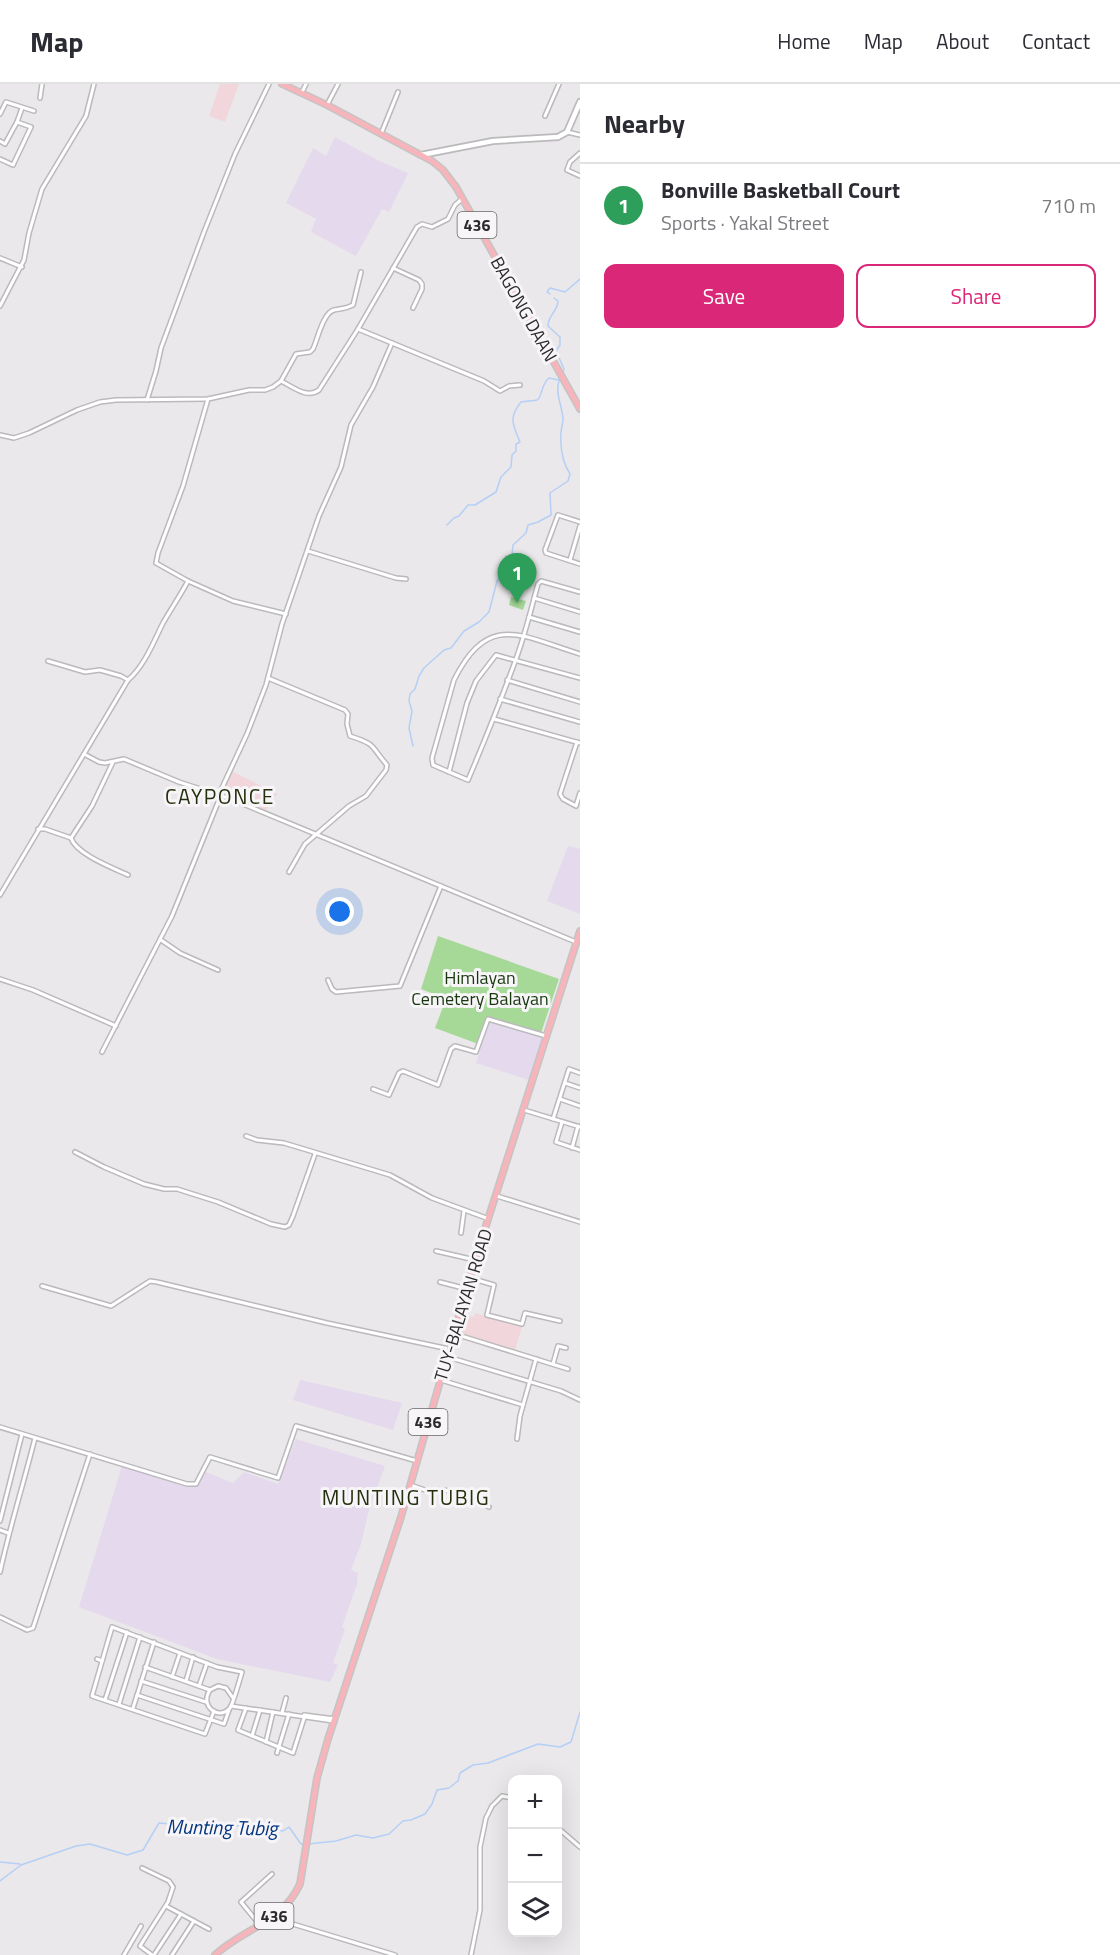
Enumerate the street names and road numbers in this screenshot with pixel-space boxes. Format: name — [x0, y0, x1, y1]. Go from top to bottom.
road number: 436 — [458, 212, 496, 238]
street label: BAGONG DAAN — [484, 251, 564, 367]
street label: TUY-BALAYAN ROAD — [427, 1225, 499, 1385]
road number: 436 — [408, 1409, 448, 1435]
road number: 436 — [254, 1903, 294, 1929]

